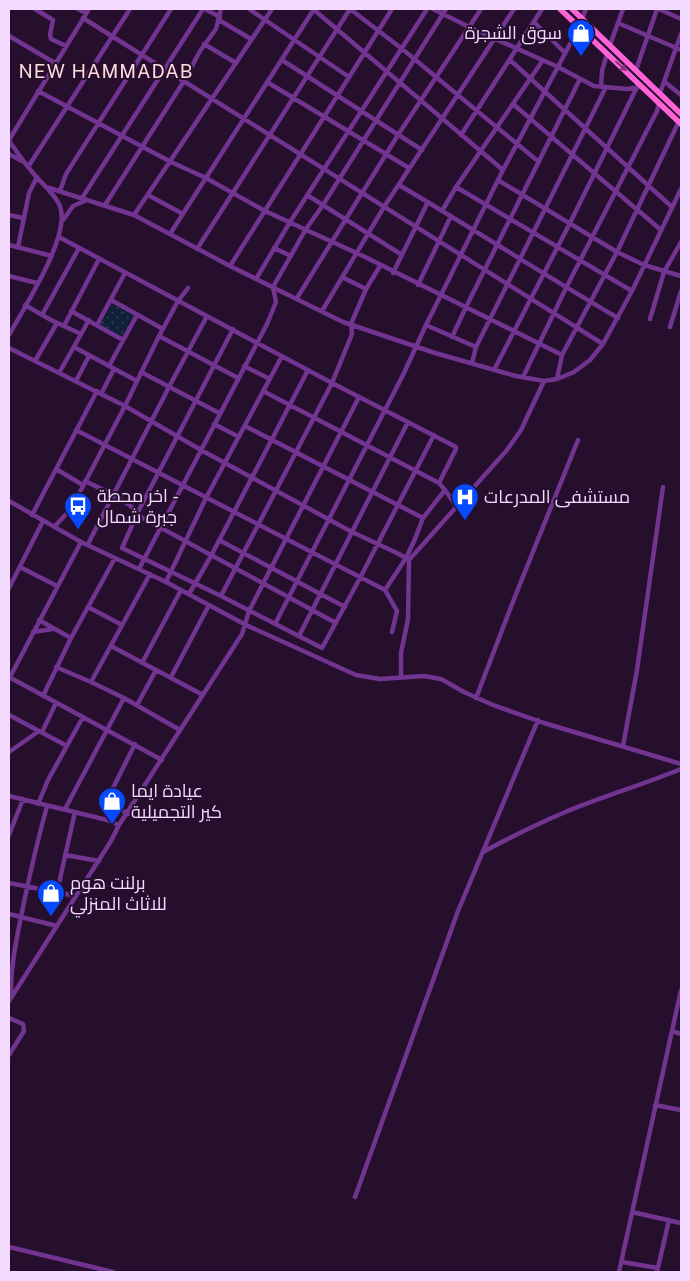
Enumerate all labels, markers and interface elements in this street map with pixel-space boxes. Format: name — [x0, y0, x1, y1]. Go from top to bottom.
shop icon: سوق الشجرة — [566, 18, 596, 57]
place label: سوق الشجرة — [465, 22, 562, 45]
district label: NEW HAMMADAB — [19, 60, 193, 82]
one-way arrow — [614, 61, 627, 72]
hospital icon: مستشفى المدرعات — [450, 482, 480, 521]
place label: اخر محطة - جبرة شمال — [97, 485, 178, 528]
place label: مستشفى المدرعات — [484, 486, 630, 508]
bus stop icon: اخر محطة - جبرة شمال — [63, 491, 93, 530]
place label: عيادة ايما كير التجميلية — [131, 780, 222, 823]
shop icon: عيادة ايما كير التجميلية — [97, 786, 127, 825]
place label: برلنت هوم للاثاث المنزلي — [70, 872, 167, 918]
shop icon: برلنت هوم للاثاث المنزلي — [36, 878, 66, 917]

